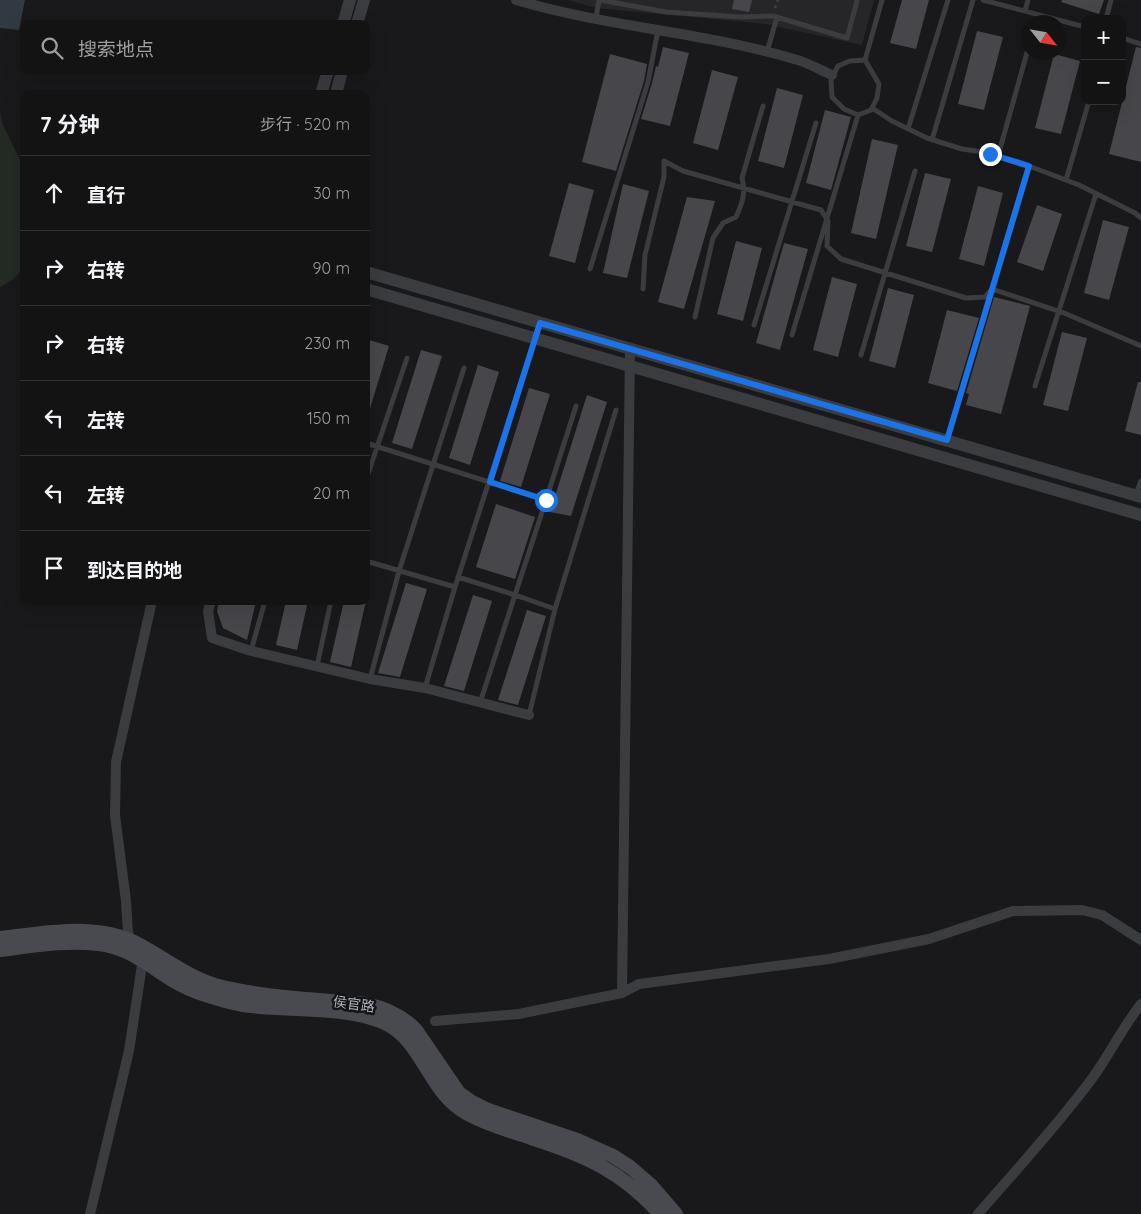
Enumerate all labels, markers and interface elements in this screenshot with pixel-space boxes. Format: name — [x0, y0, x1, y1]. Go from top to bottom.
north arrow — [1021, 15, 1066, 60]
map controls — [1081, 15, 1126, 105]
button: + — [1081, 15, 1126, 60]
search box — [20, 20, 370, 75]
icon: search — [38, 34, 66, 62]
text: 搜索地点 — [78, 37, 154, 61]
button: − — [1081, 60, 1126, 105]
text: 7 分钟 — [40, 111, 99, 137]
text: 步行 · 520 m — [260, 114, 350, 134]
route end — [979, 143, 1002, 166]
icon: ahead — [40, 179, 68, 207]
text: 直行 — [87, 183, 125, 207]
text: 30 m — [313, 183, 350, 203]
icon: right — [40, 254, 68, 282]
text: 右转 — [87, 258, 125, 282]
text: 90 m — [313, 258, 350, 278]
icon: right — [40, 329, 68, 357]
text: 右转 — [87, 333, 125, 357]
text: 230 m — [304, 333, 350, 353]
icon: left — [40, 404, 68, 432]
text: 左转 — [87, 408, 125, 432]
text: 150 m — [307, 408, 350, 428]
icon: left — [40, 479, 68, 507]
text: 左转 — [87, 483, 125, 507]
text: 20 m — [313, 483, 350, 503]
route start — [535, 489, 558, 512]
icon: arrive — [40, 554, 68, 582]
text: 到达目的地 — [87, 558, 182, 582]
street label: 侯官路 — [332, 992, 376, 1016]

